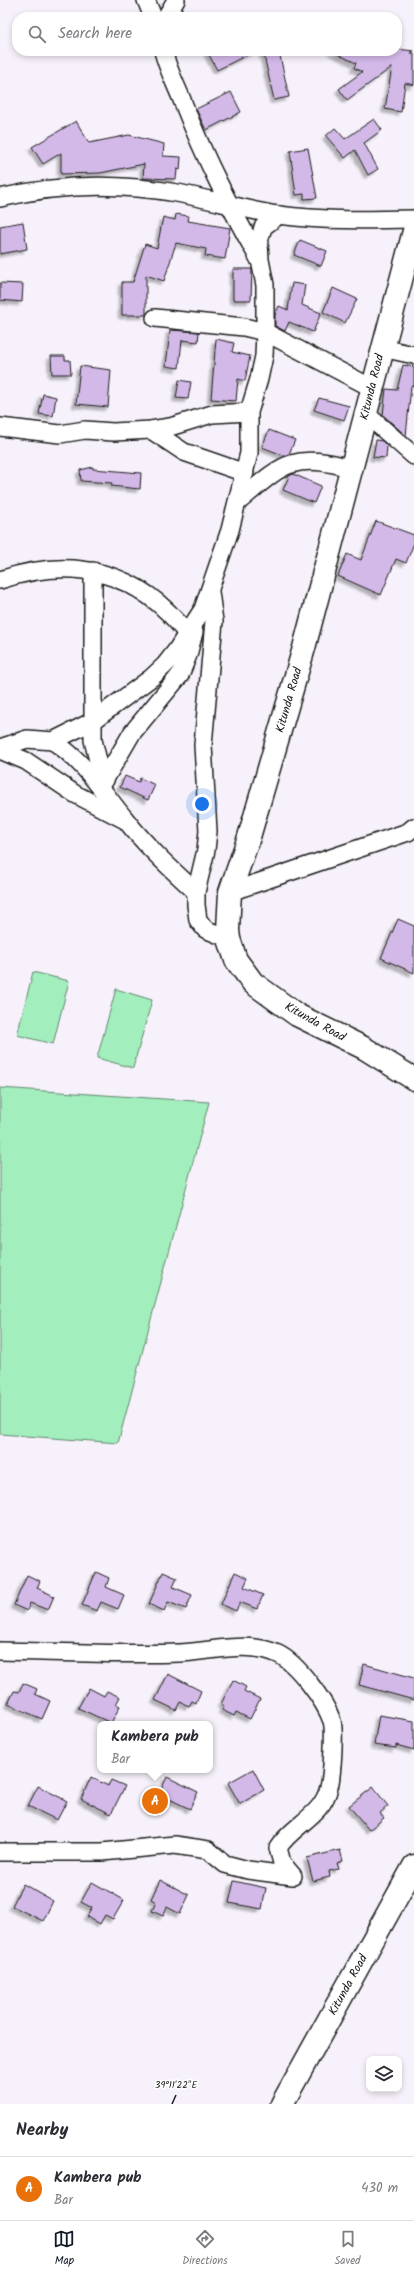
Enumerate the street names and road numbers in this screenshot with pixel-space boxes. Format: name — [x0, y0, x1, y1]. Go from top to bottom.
street label: Kitunda Road — [355, 351, 390, 422]
street label: Kitunda Road — [271, 664, 308, 735]
street label: Kitunda Road — [281, 997, 350, 1047]
street label: Kitunda Road — [323, 1950, 373, 2019]

